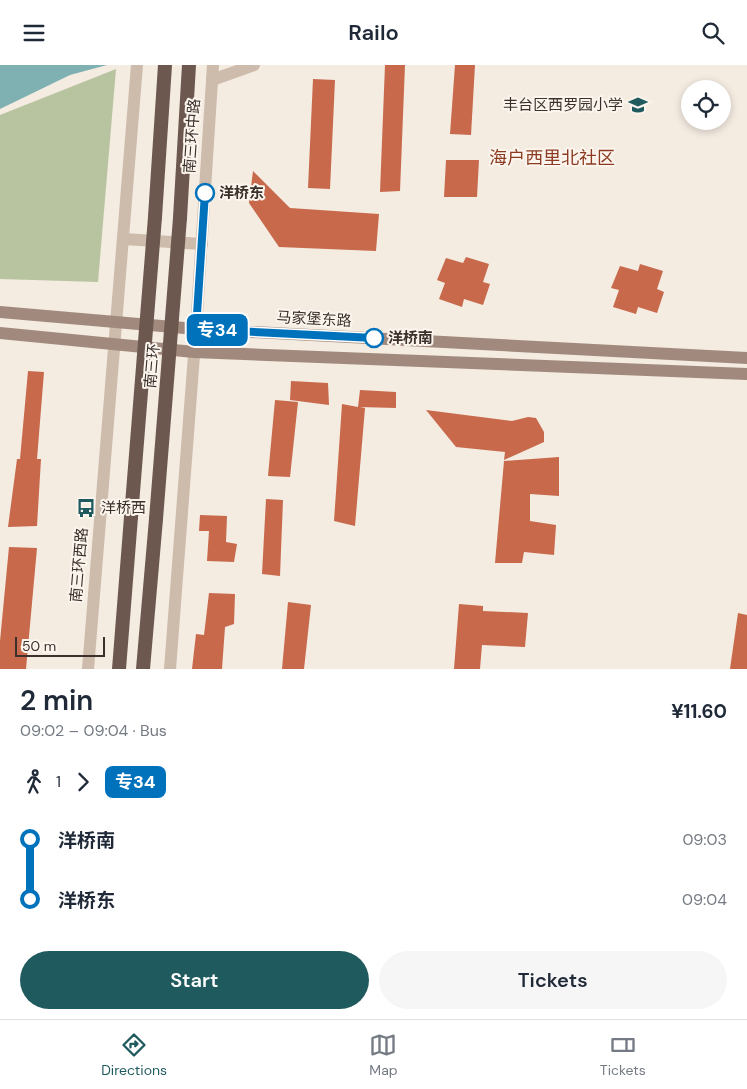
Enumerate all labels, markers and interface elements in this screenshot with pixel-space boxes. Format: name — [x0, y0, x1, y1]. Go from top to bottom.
text: Railo — [348, 18, 399, 47]
icon: menu — [20, 19, 48, 47]
icon: search — [699, 19, 727, 47]
map controls — [681, 80, 731, 130]
button: locate — [681, 80, 731, 130]
school or university icon: 丰台区西罗园小学 — [627, 94, 649, 116]
place label: 丰台区西罗园小学 — [503, 95, 623, 115]
street label: 南三环中路 — [179, 98, 205, 174]
district label: 海户西里北社区 — [489, 146, 615, 170]
marker: 洋桥东 — [195, 183, 215, 203]
place label: 洋桥东 — [219, 183, 264, 203]
street label: 马家堡东路 — [276, 307, 352, 331]
line badge: 专34 — [188, 314, 246, 346]
text: 专34 — [197, 318, 237, 342]
marker: 洋桥南 — [364, 328, 384, 348]
place label: 洋桥南 — [388, 328, 433, 348]
street label: 南三环 — [140, 343, 164, 389]
bus stop icon: 洋桥西 — [75, 497, 97, 519]
place label: 洋桥西 — [101, 498, 146, 518]
street label: 南三环西路 — [66, 527, 92, 603]
scale bar — [15, 634, 105, 657]
text: 50 m — [22, 637, 56, 655]
text: 2 min — [20, 682, 93, 719]
text: ¥11.60 — [671, 699, 727, 724]
text: 09:02 – 09:04 · Bus — [20, 720, 167, 741]
icon: walk — [20, 768, 48, 796]
icon: forward — [69, 768, 97, 796]
text: 专34 — [115, 770, 156, 794]
text: 1 — [56, 771, 61, 792]
text: 洋桥南 — [58, 828, 115, 853]
text: 09:03 — [682, 829, 727, 850]
text: 洋桥东 — [58, 888, 115, 913]
text: 09:04 — [682, 889, 727, 910]
button: Start — [20, 951, 369, 1009]
button: Tickets — [379, 951, 727, 1009]
tab: Directions — [101, 1031, 167, 1079]
tab: Map — [369, 1031, 398, 1079]
tab: Tickets — [600, 1031, 646, 1079]

